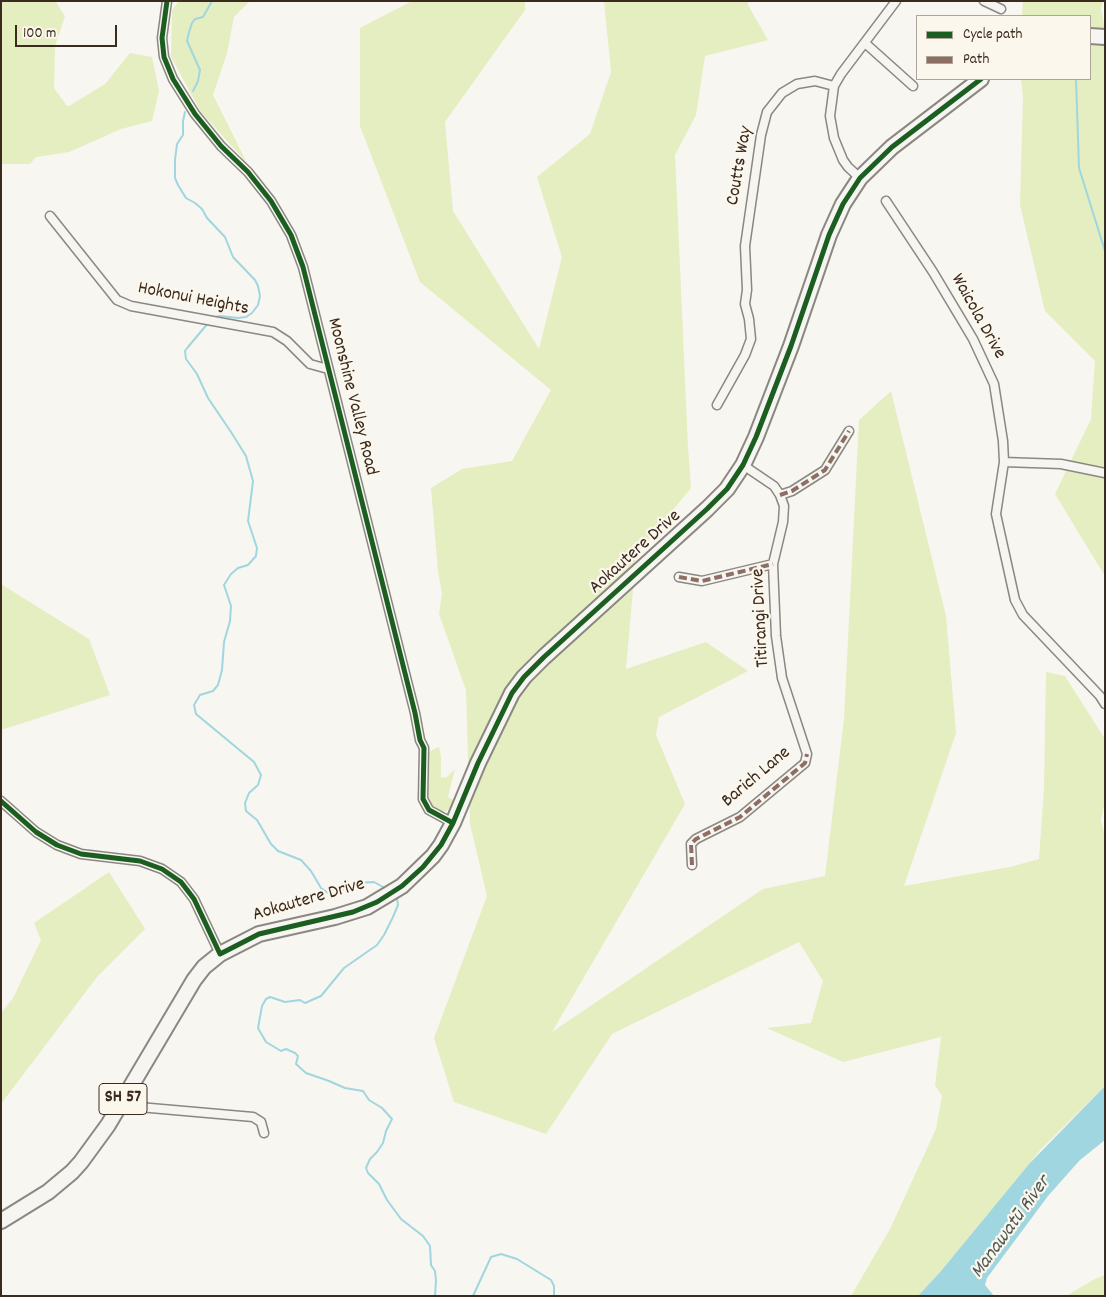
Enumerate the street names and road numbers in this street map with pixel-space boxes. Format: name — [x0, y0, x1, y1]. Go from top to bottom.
street label: Coutts Way — [723, 125, 759, 207]
street label: Waicola Drive — [944, 270, 1010, 364]
street label: Hokonui Heights — [135, 278, 251, 322]
street label: Moonshine Valley Road — [320, 316, 382, 478]
street label: Aokautere Drive — [585, 506, 687, 600]
street label: Titirangi Drive — [748, 568, 776, 668]
street label: Barich Lane — [718, 743, 796, 813]
street label: Aokautere Drive — [250, 874, 368, 928]
road number: SH 57 — [99, 1084, 147, 1114]

